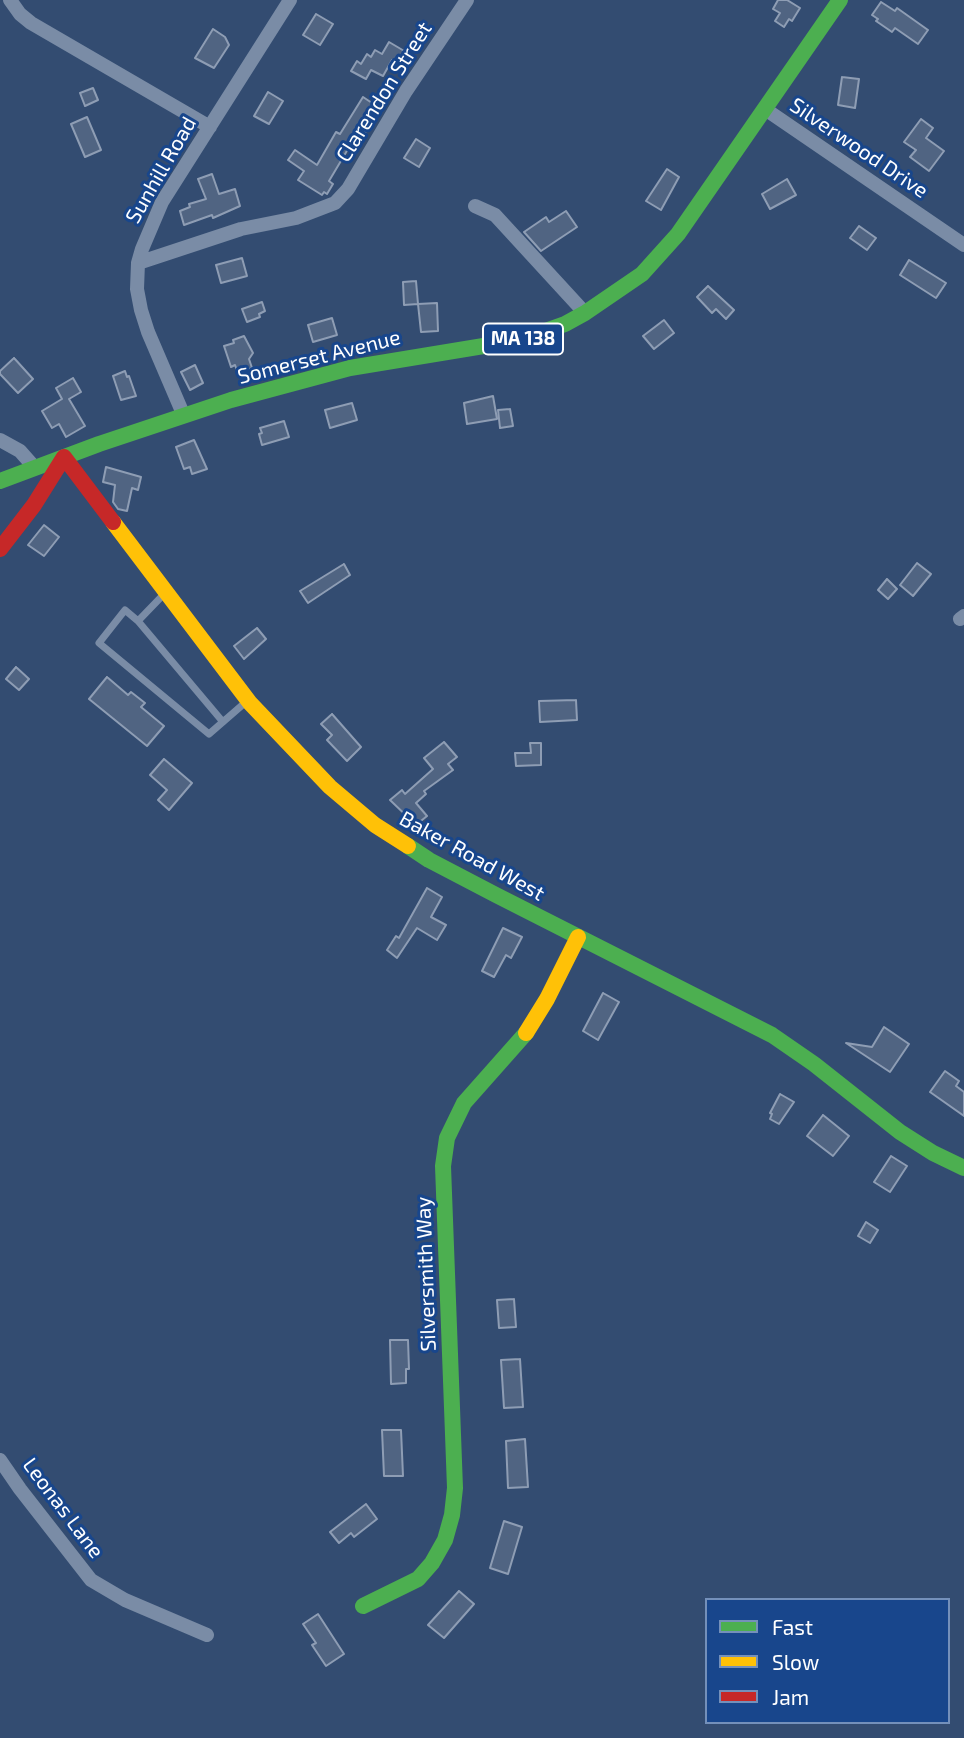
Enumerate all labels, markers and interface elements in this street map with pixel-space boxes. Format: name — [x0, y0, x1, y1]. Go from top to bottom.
street label: Clarendon Street — [331, 17, 437, 167]
street label: Silverwood Drive — [785, 93, 933, 203]
street label: Sunhill Road — [120, 112, 202, 228]
road number: MA 138 — [483, 324, 563, 354]
street label: Somerset Avenue — [235, 325, 403, 389]
street label: Baker Road West — [395, 806, 549, 906]
street label: Silversmith Way — [411, 1196, 441, 1352]
street label: Leonas Lane — [17, 1453, 109, 1563]
legend — [705, 1598, 950, 1724]
text: Fast — [772, 1614, 813, 1639]
text: Slow — [772, 1649, 819, 1674]
text: Jam — [772, 1684, 809, 1709]

